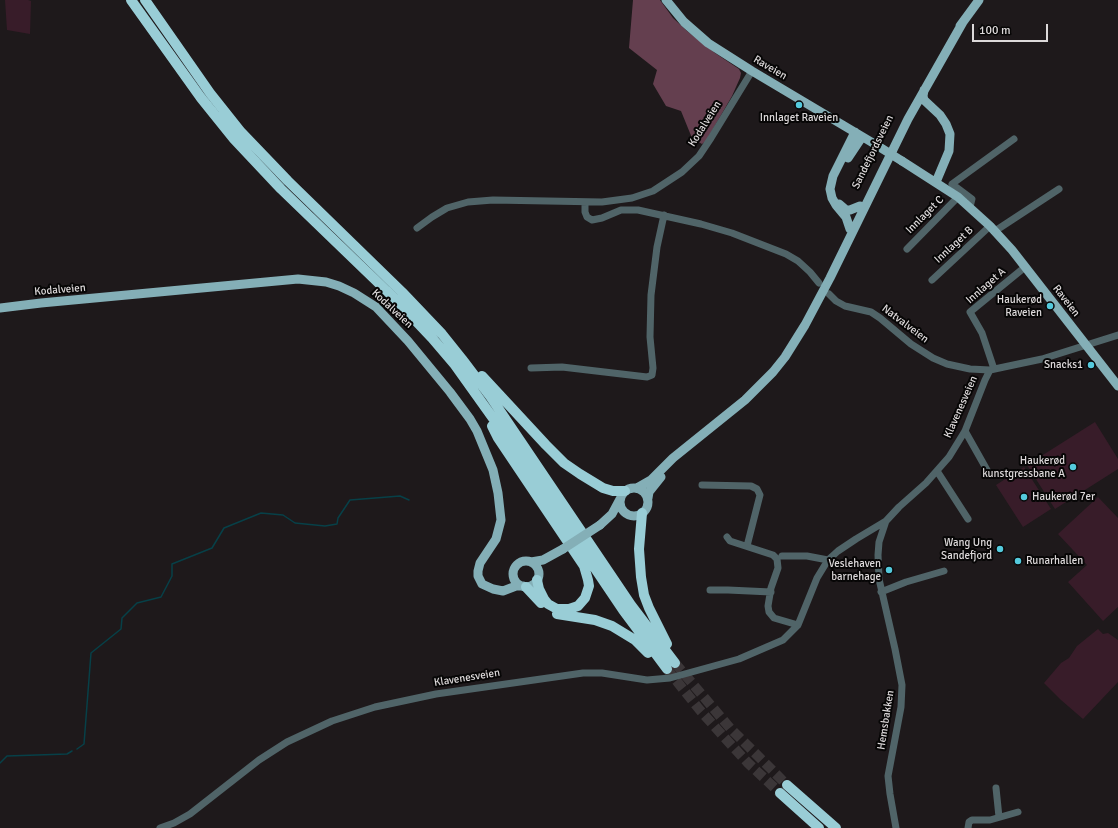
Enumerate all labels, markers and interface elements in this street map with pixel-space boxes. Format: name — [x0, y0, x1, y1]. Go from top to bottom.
scale bar — [974, 16, 1050, 42]
text: 100 m — [979, 23, 1011, 38]
street label: Raveien — [751, 53, 789, 83]
street label: Kodalveien — [686, 99, 724, 149]
marker: Innlaget Raveien — [794, 100, 804, 110]
place label: Innlaget Raveien — [760, 111, 838, 125]
street label: Sandefjordsveien — [849, 113, 897, 191]
street label: Innlaget C — [903, 193, 947, 237]
street label: Innlaget B — [932, 224, 976, 266]
street label: Innlaget A — [963, 265, 1009, 307]
street label: Kodalveien — [34, 281, 86, 299]
street label: Raveien — [1049, 282, 1083, 320]
street label: Kodalveien — [369, 287, 415, 331]
place label: Haukerød Raveien — [997, 293, 1042, 319]
marker: Haukerød Raveien — [1045, 301, 1055, 311]
street label: Natvalveien — [879, 302, 931, 346]
place label: Snacks1 — [1044, 358, 1083, 372]
marker: Snacks1 — [1086, 360, 1096, 370]
street label: Klavenesveien — [941, 374, 981, 440]
place label: Haukerød kunstgressbane A — [982, 454, 1065, 480]
marker: Haukerød kunstgressbane A — [1068, 462, 1078, 472]
place label: Haukerød 7er — [1032, 490, 1095, 504]
marker: Haukerød 7er — [1019, 492, 1029, 502]
place label: Wang Ung Sandefjord — [941, 536, 992, 562]
marker: Wang Ung Sandefjord — [995, 544, 1005, 554]
place label: Runarhallen — [1026, 554, 1083, 568]
marker: Runarhallen — [1013, 556, 1023, 566]
place label: Veslehaven barnehage — [829, 557, 881, 583]
marker: Veslehaven barnehage — [884, 565, 894, 575]
street label: Klavenesveien — [433, 666, 501, 690]
street label: Hemsbakken — [875, 689, 897, 751]

